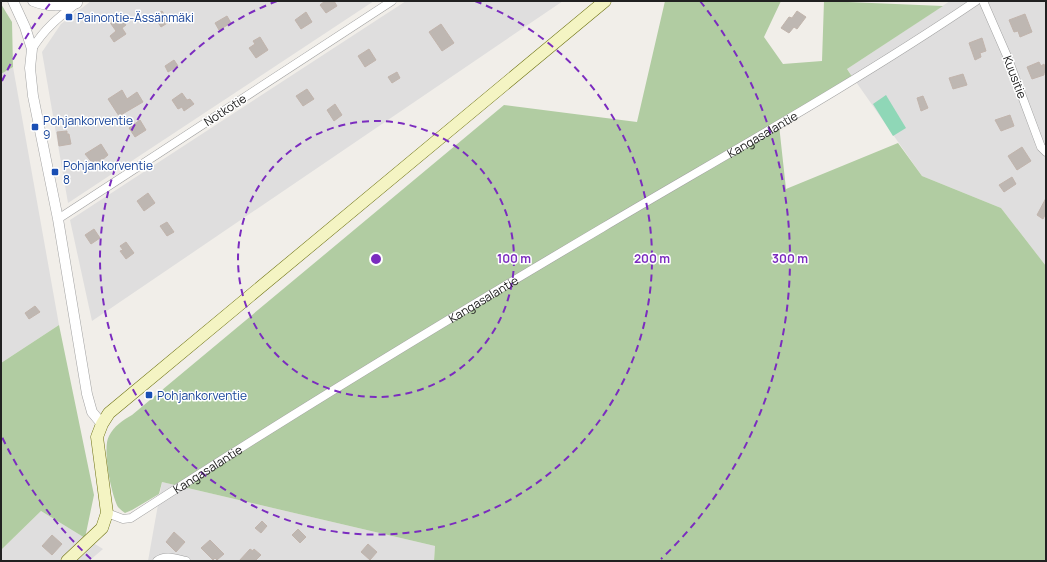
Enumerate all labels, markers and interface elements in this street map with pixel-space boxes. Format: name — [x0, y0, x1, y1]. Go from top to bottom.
place label: Painontie-Ässänmäki — [77, 9, 194, 26]
marker: Painontie-Ässänmäki — [64, 12, 74, 22]
street label: Kuusitie — [999, 53, 1031, 101]
street label: Notkotie — [200, 90, 250, 130]
street label: Kangasalantie — [724, 107, 801, 162]
place label: Pohjankorventie 9 — [43, 112, 133, 143]
marker: Pohjankorventie 9 — [30, 122, 40, 132]
place label: Pohjankorventie 8 — [63, 157, 153, 188]
marker: Pohjankorventie 8 — [50, 167, 60, 177]
text: 100 m — [497, 250, 531, 267]
text: 200 m — [634, 250, 670, 267]
text: 300 m — [772, 250, 808, 267]
centre of rings — [369, 252, 383, 266]
street label: Kangasalantie — [445, 271, 521, 326]
place label: Pohjankorventie — [157, 387, 247, 404]
marker: Pohjankorventie — [144, 390, 154, 400]
street label: Kangasalantie — [170, 441, 245, 497]

